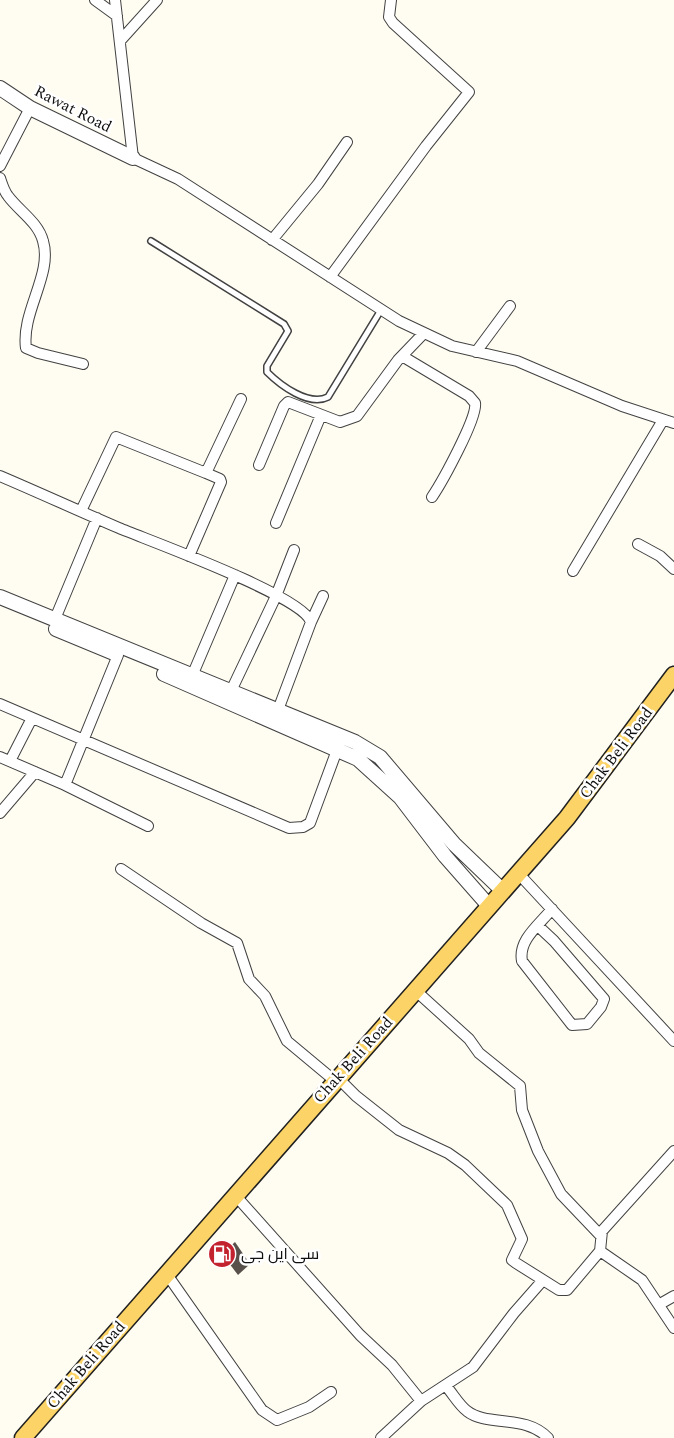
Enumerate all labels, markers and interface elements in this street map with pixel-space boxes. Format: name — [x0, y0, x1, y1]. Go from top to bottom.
street label: Rawat Road — [30, 79, 116, 139]
street label: Chak Beli Road — [573, 702, 659, 804]
street label: Chak Beli Road — [307, 1011, 399, 1109]
fuel station icon: سی این جی — [207, 1239, 237, 1269]
place label: سی این جی — [241, 1242, 319, 1266]
street label: Chak Beli Road — [41, 1316, 131, 1414]

